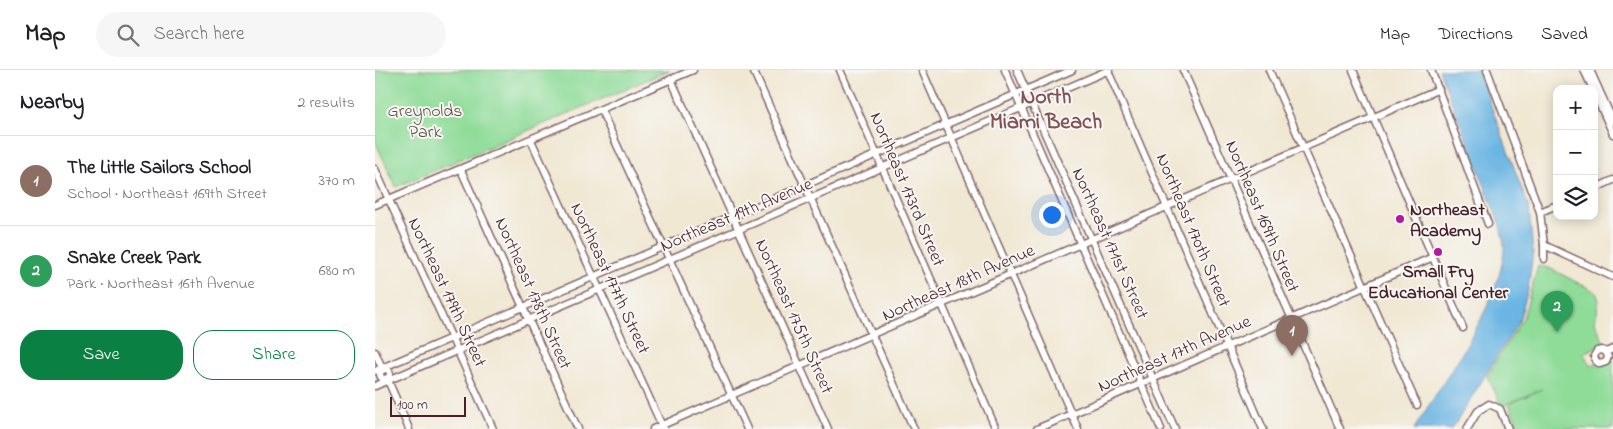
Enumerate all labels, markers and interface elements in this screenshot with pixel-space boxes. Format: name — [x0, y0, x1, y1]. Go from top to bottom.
search box — [96, 12, 446, 57]
text: Map — [25, 17, 66, 52]
icon: search — [114, 21, 142, 49]
text: Search here — [154, 21, 245, 48]
text: Map — [1380, 22, 1410, 48]
text: Directions — [1438, 22, 1513, 48]
text: Saved — [1541, 22, 1588, 48]
district label: North Miami Beach — [990, 82, 1102, 139]
map controls — [1553, 85, 1598, 220]
button: + — [1553, 85, 1598, 130]
text: Nearby — [20, 88, 84, 118]
text: 2 results — [297, 91, 355, 115]
park label: Greynolds Park — [388, 99, 462, 146]
street label: Northeast 173rd Street — [862, 109, 950, 271]
button: − — [1553, 130, 1598, 175]
street label: Northeast 169th Street — [1217, 137, 1305, 297]
street label: Northeast 170th Street — [1148, 150, 1236, 312]
text: The Little Sailors School — [67, 155, 251, 182]
street label: Northeast 171st Street — [1064, 164, 1154, 324]
text: 1 — [33, 169, 39, 193]
text: 370 m — [318, 169, 355, 193]
street label: Northeast 19th Avenue — [657, 172, 818, 260]
button: layers — [1553, 175, 1598, 220]
text: School · Northeast 169th Street — [67, 182, 267, 206]
place label: Northeast Academy — [1410, 198, 1486, 246]
street label: Northeast 177th Street — [563, 199, 656, 359]
your location — [1039, 202, 1065, 228]
marker: Northeast Academy — [1394, 213, 1406, 225]
street label: Northeast 179th Street — [400, 214, 492, 372]
street label: Northeast 178th Street — [487, 214, 577, 374]
street label: Northeast 175th Street — [747, 235, 839, 398]
street label: Northeast 18th Avenue — [878, 238, 1040, 329]
text: Snake Creek Park — [67, 245, 201, 272]
marker: Small Fry Educational Center — [1432, 246, 1444, 258]
text: 2 — [32, 259, 40, 283]
text: 680 m — [319, 259, 355, 283]
place label: Small Fry Educational Center — [1368, 260, 1509, 307]
text: Park · Northeast 16th Avenue — [67, 272, 255, 296]
pin: 2 — [1541, 291, 1573, 332]
street label: Northeast 17th Avenue — [1094, 309, 1256, 400]
pin: 1 — [1276, 315, 1308, 356]
button: Save — [20, 330, 183, 380]
button: Share — [193, 330, 355, 380]
scale bar — [390, 394, 466, 417]
text: 100 m — [397, 395, 428, 416]

